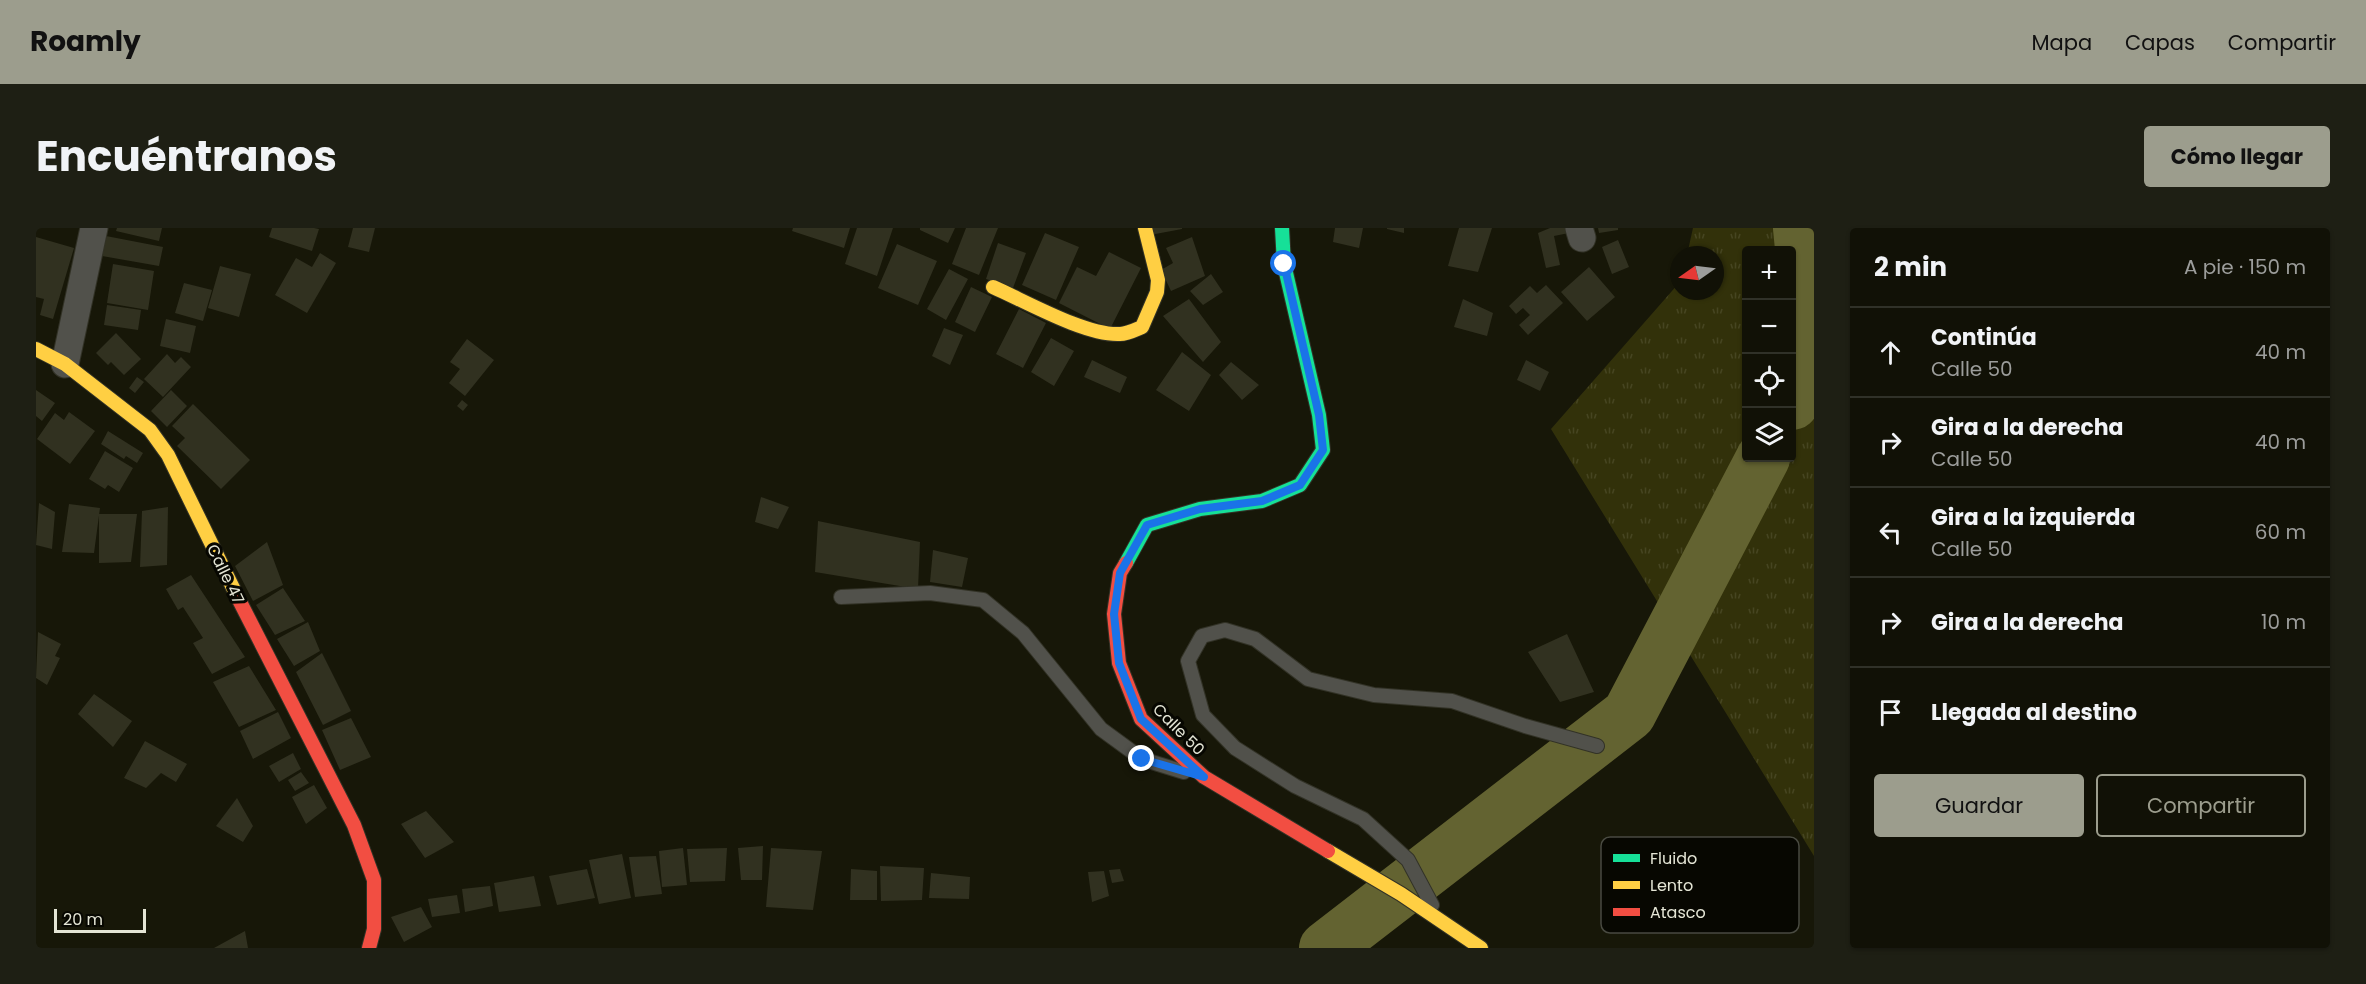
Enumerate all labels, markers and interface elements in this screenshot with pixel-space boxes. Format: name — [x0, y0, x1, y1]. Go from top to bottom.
text: Roamly — [30, 22, 141, 61]
text: Mapa — [2031, 28, 2092, 57]
text: Capas — [2125, 28, 2195, 57]
text: Compartir — [2228, 28, 2336, 57]
button: Cómo llegar — [2144, 126, 2330, 187]
text: Encuéntranos — [36, 127, 337, 186]
north arrow — [1670, 246, 1724, 300]
map controls — [1742, 246, 1796, 462]
button: + — [1742, 246, 1796, 300]
text: 2 min — [1874, 249, 1947, 285]
route start — [1270, 250, 1296, 276]
text: A pie · 150 m — [2184, 253, 2306, 281]
button: − — [1742, 300, 1796, 354]
text: Continúa — [1931, 322, 2037, 353]
icon: ahead — [1874, 336, 1907, 369]
text: 40 m — [2255, 338, 2306, 366]
button: locate — [1742, 354, 1796, 408]
text: Calle 50 — [1931, 355, 2013, 383]
button: layers — [1742, 408, 1796, 462]
text: Gira a la derecha — [1931, 412, 2124, 443]
icon: right — [1874, 426, 1907, 459]
text: 40 m — [2255, 428, 2306, 456]
text: Calle 50 — [1931, 445, 2013, 473]
text: Gira a la izquierda — [1931, 502, 2135, 533]
icon: left — [1874, 516, 1907, 549]
text: 60 m — [2255, 518, 2306, 546]
text: Calle 50 — [1931, 535, 2013, 563]
street label: Calle 47 — [201, 540, 250, 608]
icon: right — [1874, 606, 1907, 639]
text: Gira a la derecha — [1931, 607, 2124, 638]
text: 10 m — [2261, 608, 2306, 636]
icon: arrive — [1874, 696, 1907, 729]
text: Llegada al destino — [1931, 697, 2137, 728]
street label: Calle 50 — [1147, 698, 1210, 761]
route end — [1128, 745, 1154, 771]
button: Guardar — [1874, 774, 2084, 837]
button: Compartir — [2096, 774, 2306, 837]
legend — [1601, 837, 1799, 933]
text: Fluido — [1650, 847, 1697, 870]
text: Lento — [1650, 874, 1693, 897]
text: Atasco — [1650, 901, 1706, 924]
scale bar — [54, 906, 146, 934]
text: 20 m — [63, 908, 103, 931]

